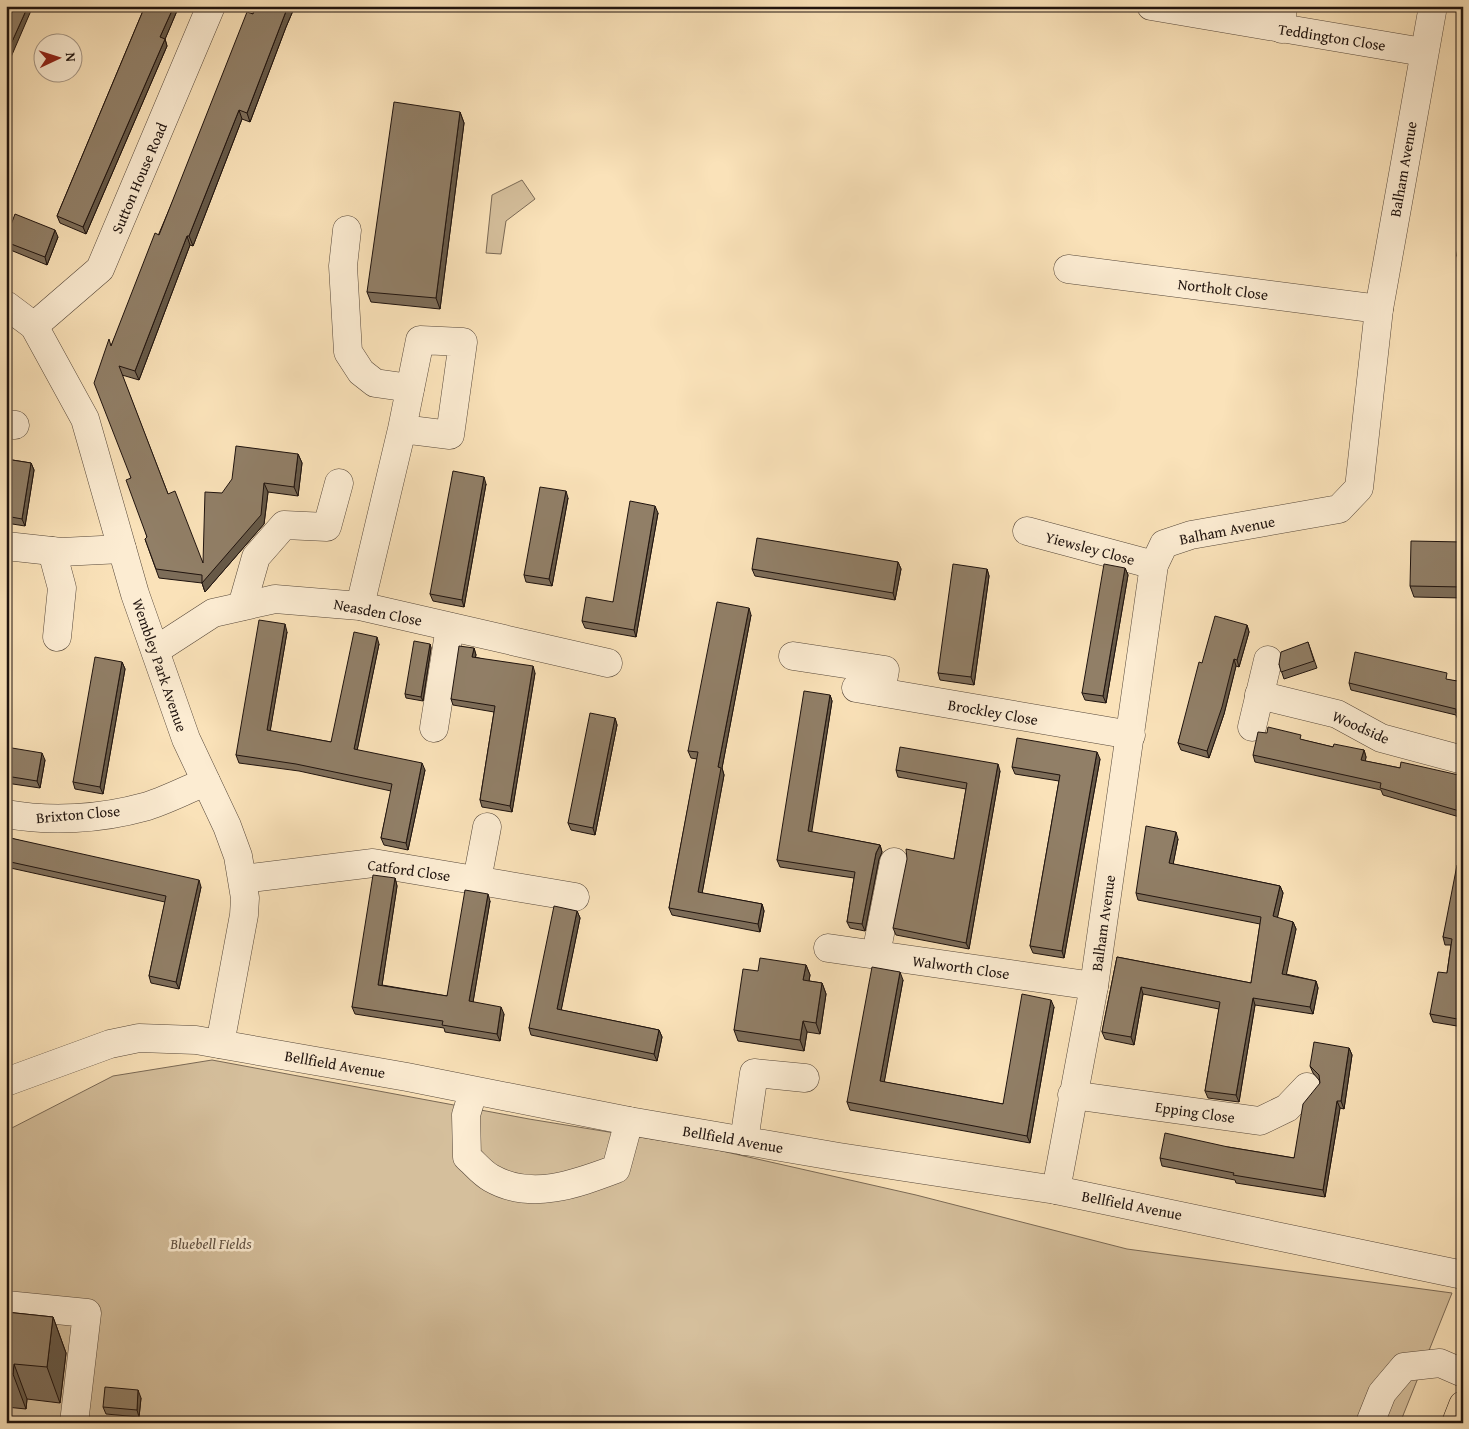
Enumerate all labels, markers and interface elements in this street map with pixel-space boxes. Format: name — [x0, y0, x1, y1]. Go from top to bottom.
street label: Teddington Close — [1277, 18, 1387, 56]
north arrow — [32, 32, 82, 82]
text: N — [61, 52, 81, 63]
street label: Sutton House Road — [106, 119, 172, 237]
street label: Balham Avenue — [1384, 119, 1422, 219]
street label: Northolt Close — [1177, 273, 1269, 305]
street label: Balham Avenue — [1177, 510, 1277, 550]
street label: Yiewsley Close — [1043, 526, 1137, 570]
street label: Neasden Close — [332, 593, 424, 631]
street label: Wembley Park Avenue — [127, 596, 193, 734]
street label: Brockley Close — [946, 694, 1040, 730]
street label: Woodside — [1329, 705, 1393, 749]
street label: Brixton Close — [35, 800, 121, 828]
street label: Catford Close — [366, 854, 452, 886]
street label: Balham Avenue — [1086, 874, 1120, 972]
street label: Walworth Close — [911, 950, 1011, 984]
street label: Bellfield Avenue — [283, 1045, 387, 1083]
street label: Epping Close — [1154, 1096, 1236, 1128]
street label: Bellfield Avenue — [681, 1120, 785, 1158]
street label: Bellfield Avenue — [1080, 1185, 1184, 1225]
park label: Bluebell Fields — [169, 1233, 252, 1254]

